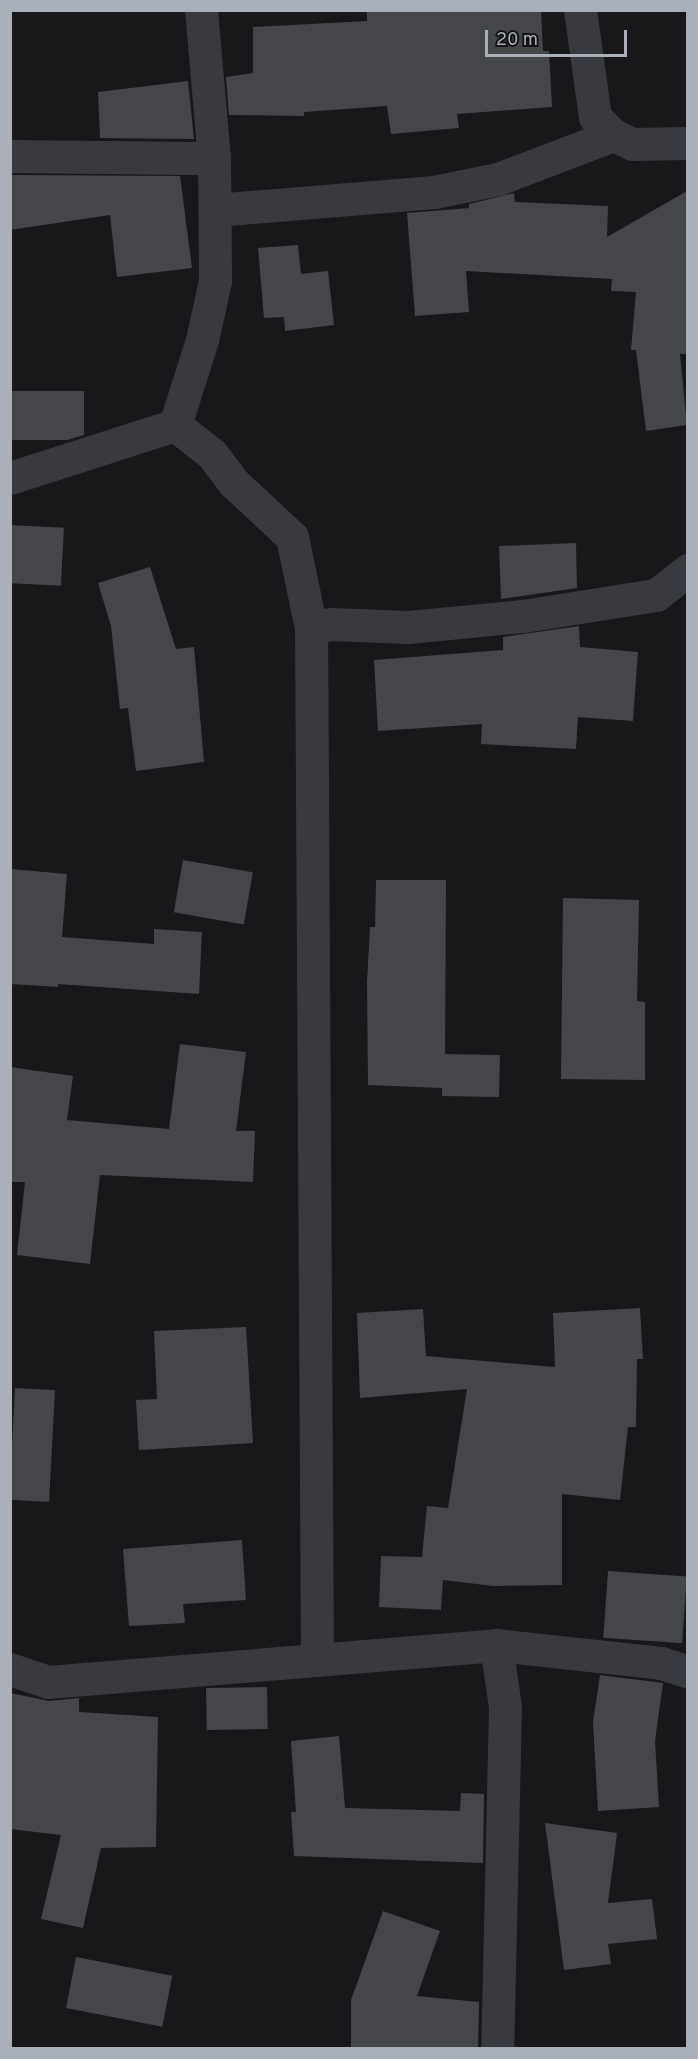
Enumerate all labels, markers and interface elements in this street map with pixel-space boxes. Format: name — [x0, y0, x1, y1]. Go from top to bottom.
scale bar — [488, 18, 630, 56]
text: 20 m — [496, 29, 538, 52]

